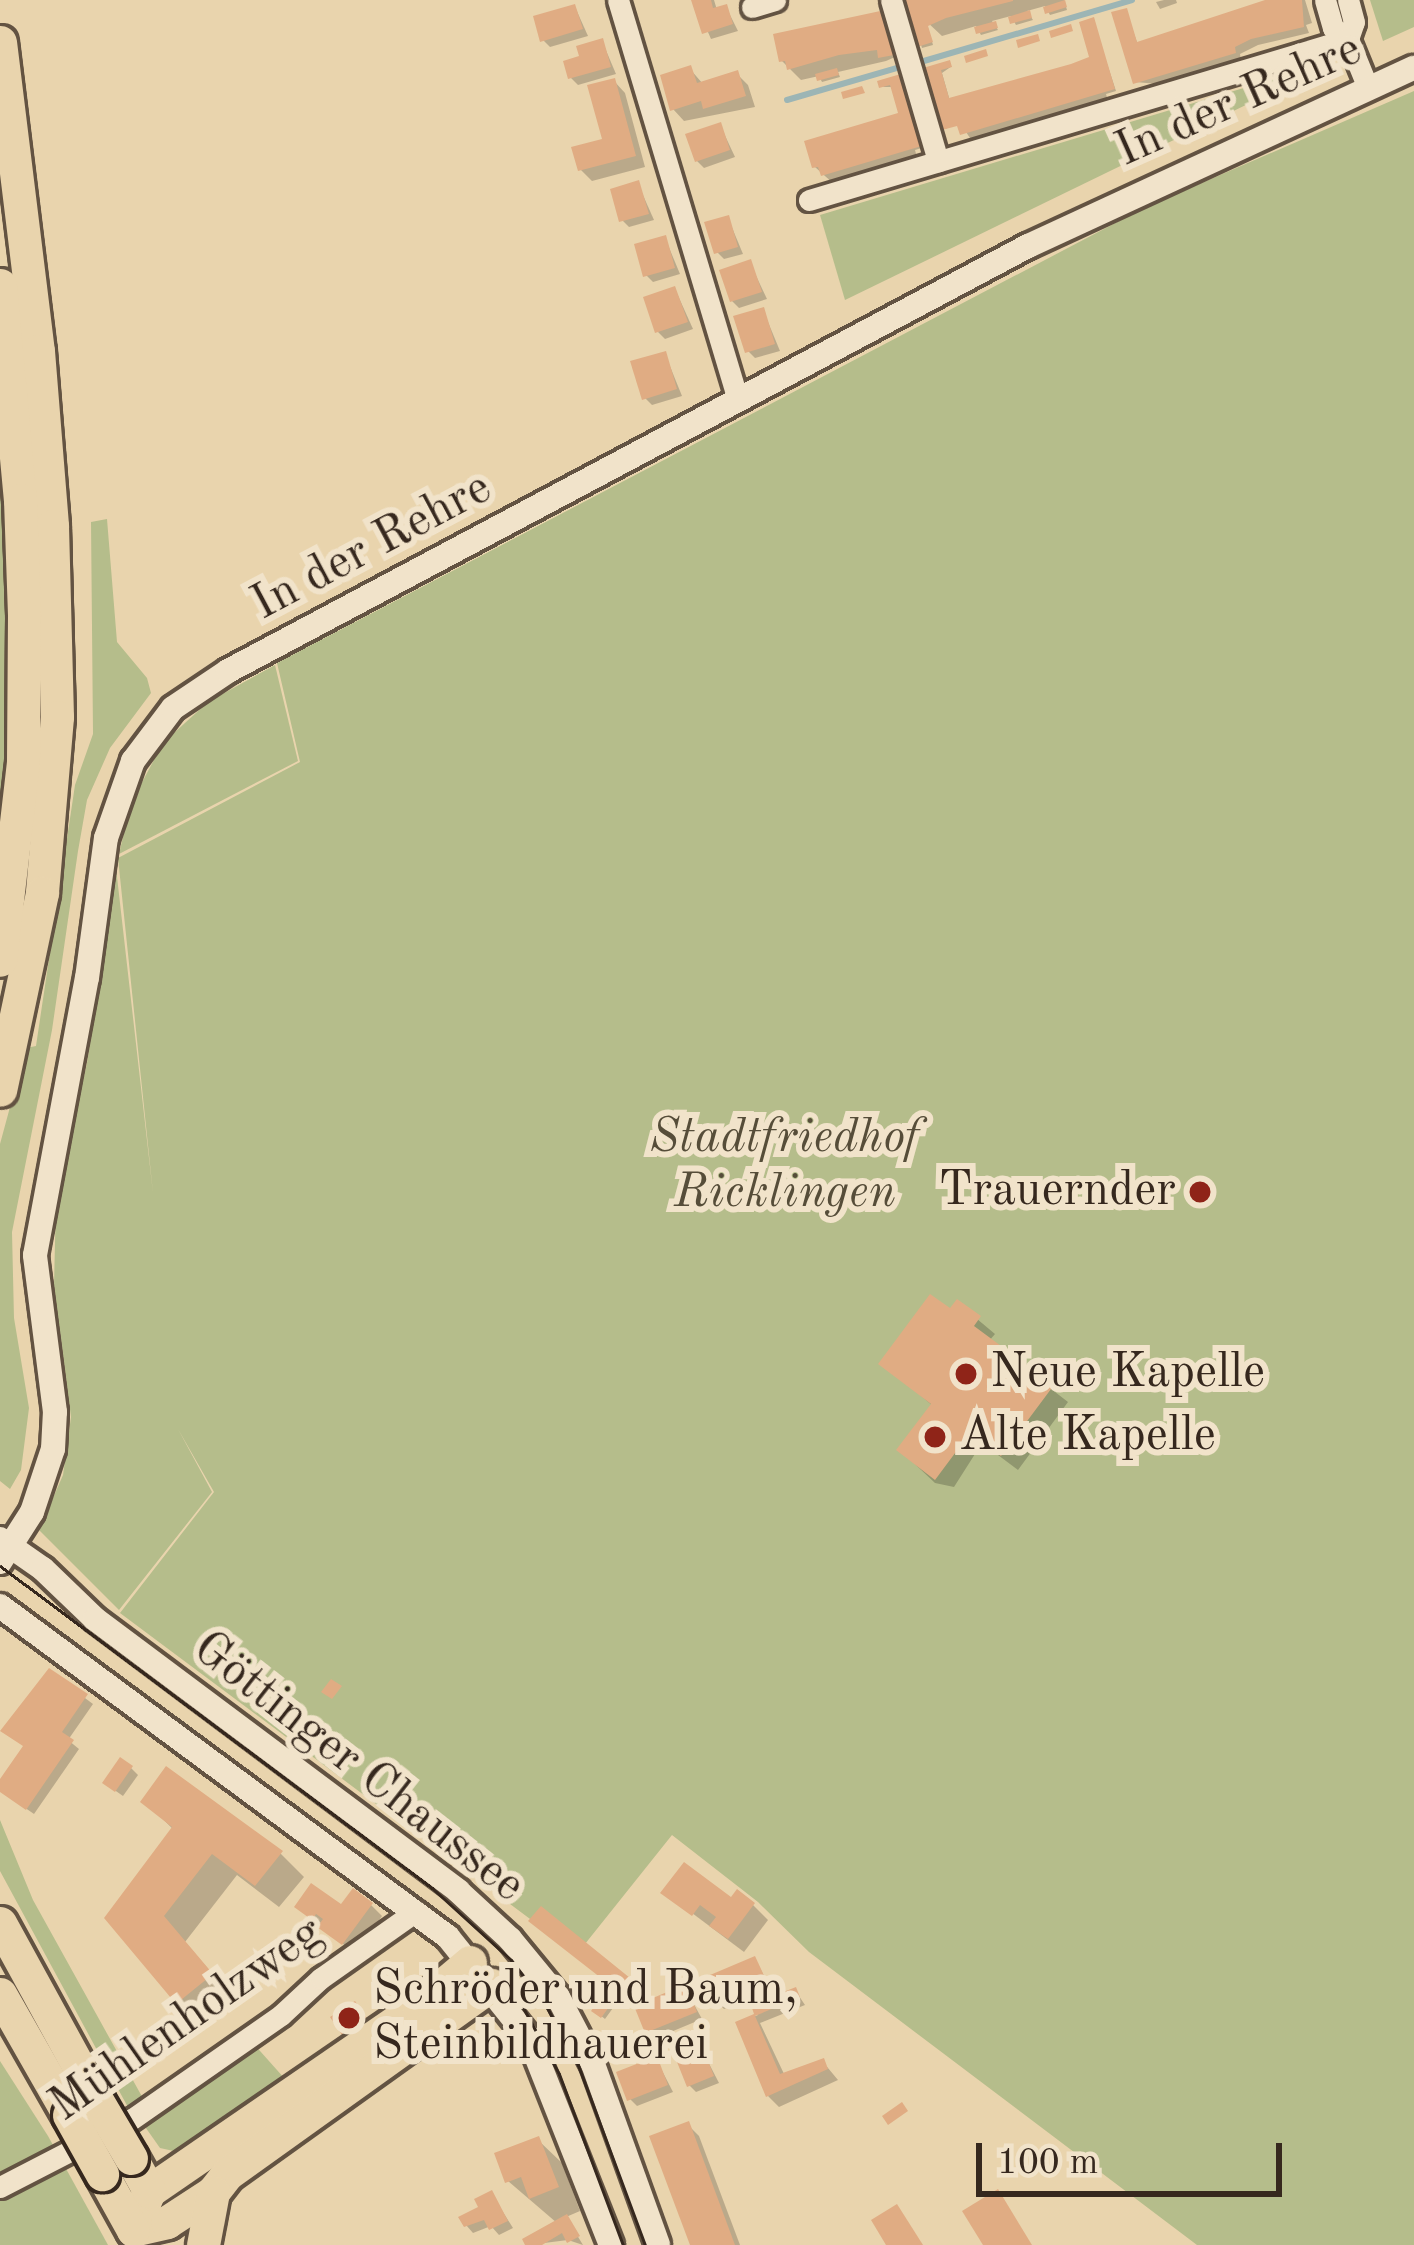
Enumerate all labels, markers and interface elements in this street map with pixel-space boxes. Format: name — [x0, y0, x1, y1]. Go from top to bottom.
street label: In der Rehre — [1107, 21, 1371, 181]
street label: In der Rehre — [242, 460, 502, 634]
park label: Stadtfriedhof Ricklingen — [650, 1109, 920, 1222]
place label: Trauernder — [938, 1163, 1176, 1221]
marker: Trauernder — [1187, 1179, 1213, 1205]
place label: Neue Kapelle — [990, 1345, 1265, 1403]
marker: Neue Kapelle — [953, 1361, 979, 1387]
place label: Alte Kapelle — [959, 1408, 1216, 1466]
marker: Alte Kapelle — [922, 1424, 948, 1450]
street label: Göttinger Chaussee — [181, 1621, 535, 1915]
street label: Mühlenholzweg — [39, 1905, 335, 2135]
place label: Schröder und Baum, Steinbildhauerei — [373, 1961, 798, 2074]
marker: Schröder und Baum, Steinbildhauerei — [336, 2005, 362, 2031]
scale bar — [982, 2119, 1288, 2193]
text: 100 m — [997, 2146, 1098, 2182]

